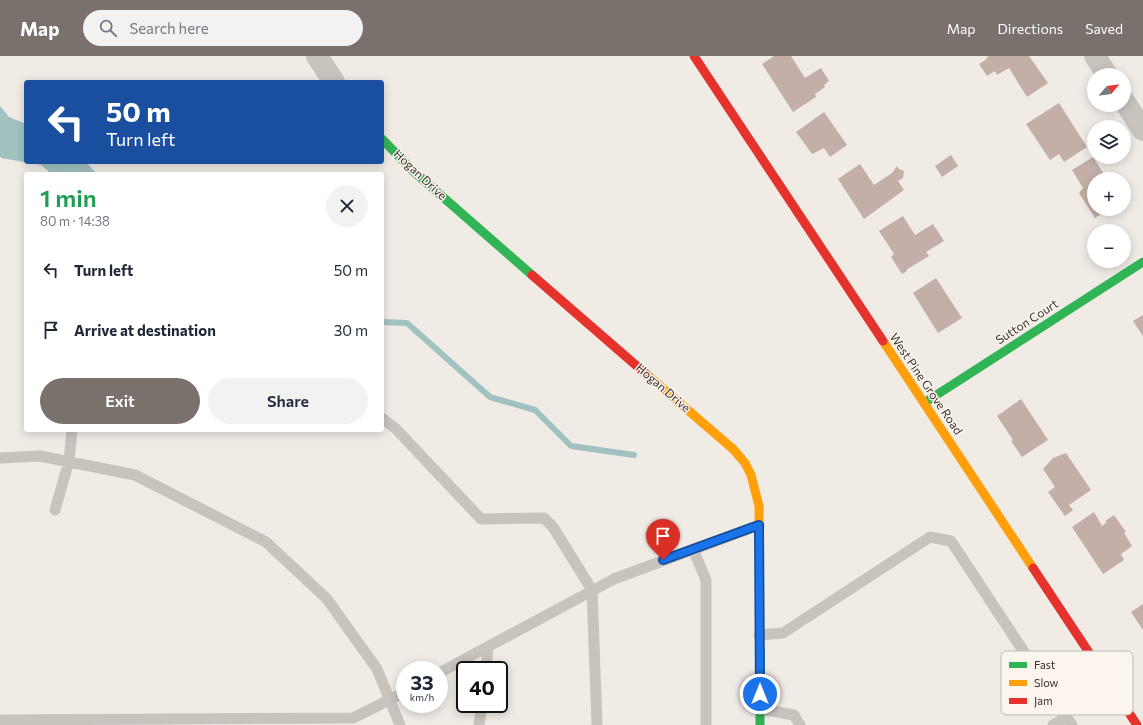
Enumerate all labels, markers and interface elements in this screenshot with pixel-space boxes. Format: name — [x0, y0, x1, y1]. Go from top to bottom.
search box — [83, 10, 363, 46]
text: Map — [20, 17, 59, 40]
icon: search — [97, 17, 119, 39]
text: Search here — [129, 19, 209, 37]
text: Map — [947, 20, 976, 37]
text: Directions — [998, 20, 1063, 37]
text: Saved — [1085, 20, 1123, 37]
north arrow — [1087, 68, 1131, 112]
map controls — [1087, 68, 1131, 268]
text: 50 m — [106, 94, 171, 128]
icon: left — [40, 96, 92, 148]
button: layers — [1087, 120, 1131, 164]
text: Turn left — [106, 128, 175, 150]
street label: Hogan Drive — [391, 146, 450, 202]
button: + — [1087, 172, 1131, 216]
text: 1 min — [40, 183, 97, 212]
button: close — [326, 185, 368, 227]
text: 80 m · 14:38 — [40, 213, 110, 229]
button: − — [1087, 224, 1131, 268]
icon: left — [40, 259, 62, 281]
text: Turn left — [74, 261, 133, 279]
text: 50 m — [334, 261, 368, 279]
street label: Sutton Court — [993, 296, 1060, 347]
icon: arrive — [40, 319, 62, 341]
text: Arrive at destination — [74, 321, 216, 339]
text: 30 m — [334, 321, 368, 339]
street label: West Pine Grove Road — [888, 330, 966, 437]
street label: Hogan Drive — [634, 360, 694, 415]
button: Exit — [40, 378, 200, 424]
button: Share — [208, 378, 368, 424]
pin — [646, 519, 680, 560]
icon: arrive — [652, 525, 674, 547]
legend — [1001, 651, 1133, 715]
text: Fast — [1034, 658, 1056, 671]
speed limit sign: 40 — [456, 661, 508, 713]
text: 33 — [410, 670, 434, 694]
position arrow — [739, 673, 781, 715]
text: Slow — [1034, 676, 1059, 689]
text: km/h — [410, 691, 434, 703]
text: Jam — [1034, 694, 1053, 708]

